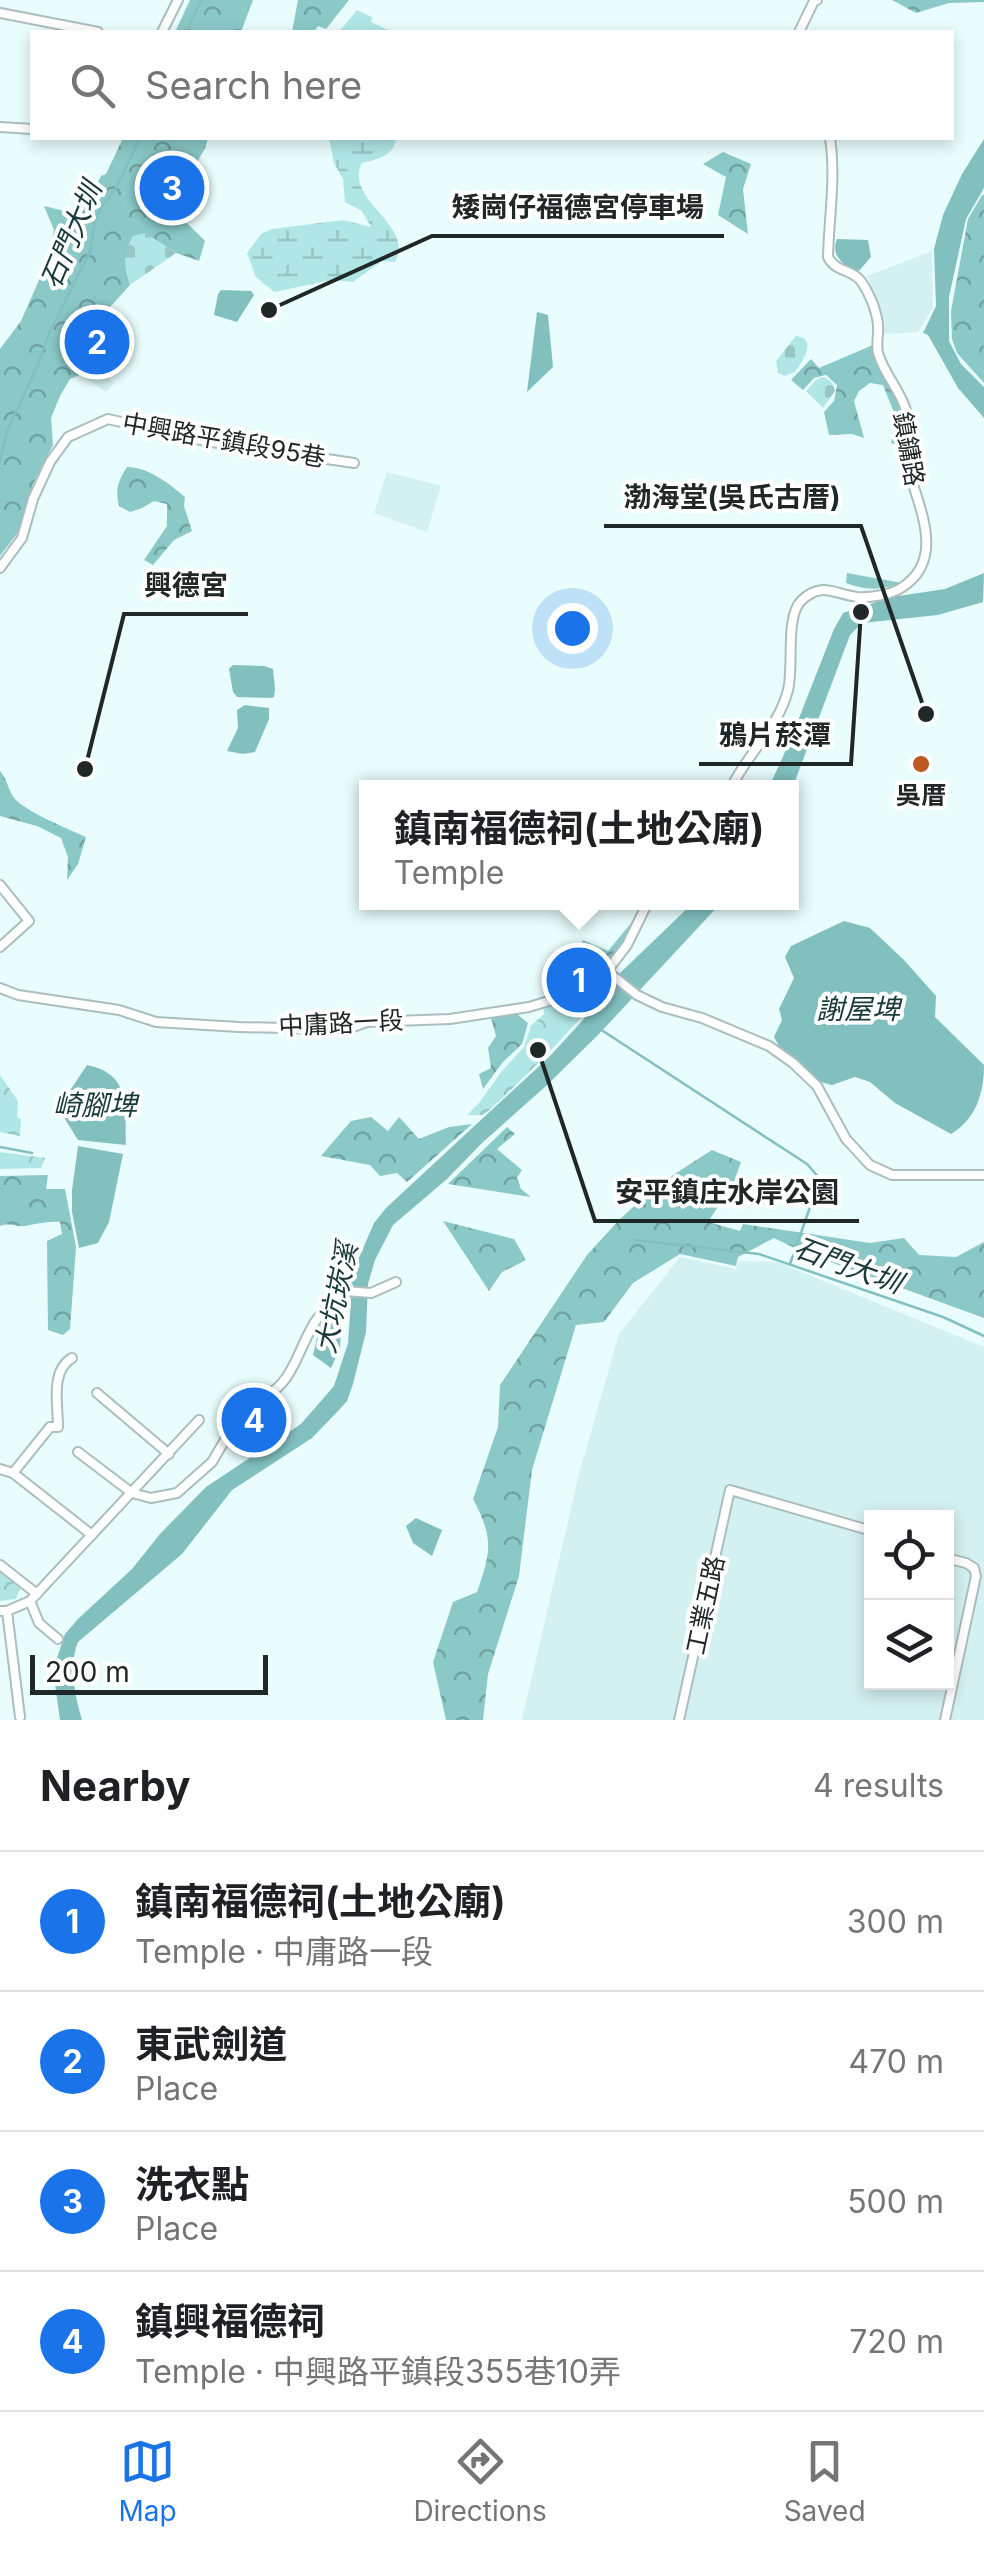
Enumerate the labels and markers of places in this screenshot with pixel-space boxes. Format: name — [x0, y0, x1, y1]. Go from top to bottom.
pin: 3 — [140, 150, 204, 226]
callout: 矮崗仔福德宮停車場 — [432, 178, 724, 236]
pin: 2 — [64, 304, 130, 380]
callout: 渤海堂(吳氏古厝) — [604, 468, 861, 526]
callout: 興德宮 — [124, 556, 248, 614]
callout: 鴉片菸潭 — [699, 706, 851, 764]
marker: 吳厝 — [910, 753, 932, 775]
place label: 吳厝 — [896, 780, 946, 810]
pin: 1 — [546, 942, 612, 1018]
callout: 安平鎮庄水岸公園 — [595, 1163, 859, 1221]
pin: 4 — [222, 1382, 286, 1458]

